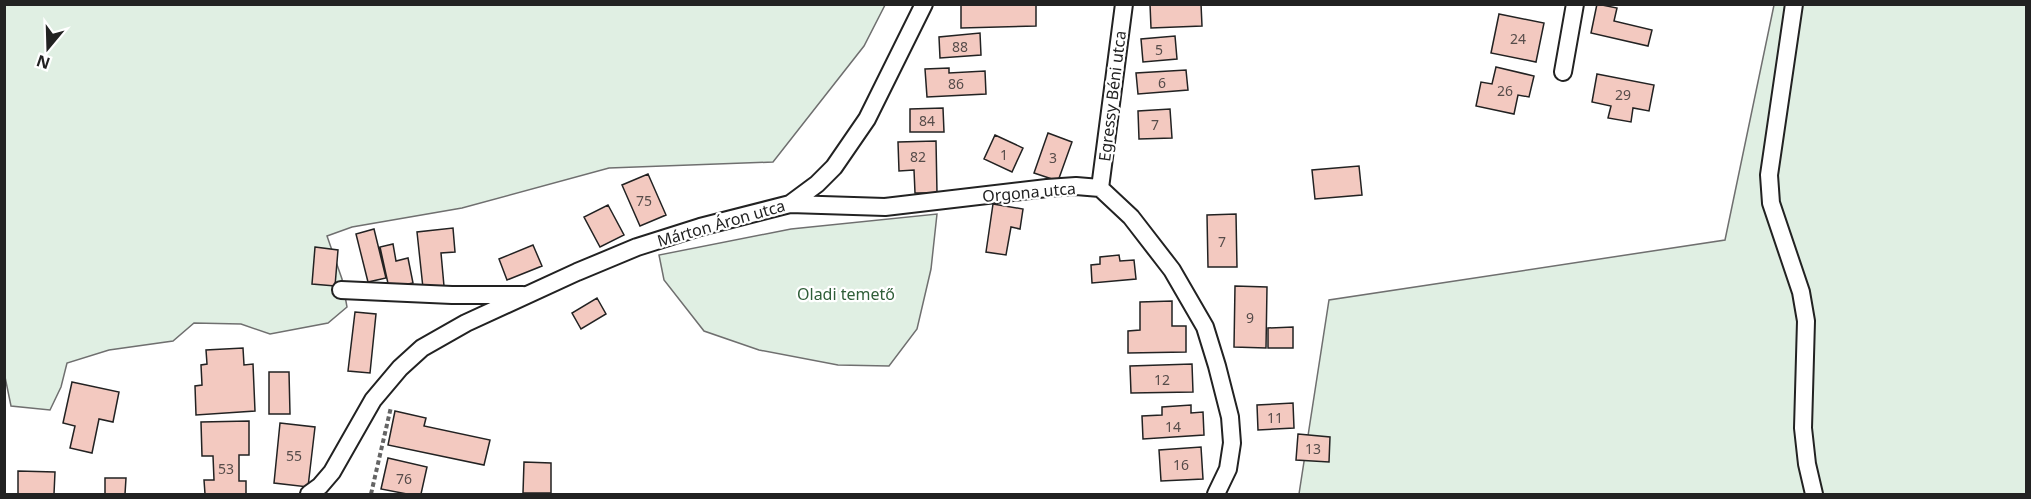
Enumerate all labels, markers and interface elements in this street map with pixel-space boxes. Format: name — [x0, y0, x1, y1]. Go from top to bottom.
north arrow — [18, 18, 78, 78]
street label: Egressy Béni utca — [1093, 29, 1131, 163]
house number: 24 — [1510, 29, 1526, 48]
house number: 88 — [952, 37, 968, 56]
house number: 5 — [1155, 40, 1163, 59]
text: N — [33, 50, 53, 75]
house number: 6 — [1158, 73, 1166, 92]
house number: 86 — [948, 74, 964, 93]
house number: 26 — [1497, 81, 1513, 100]
house number: 29 — [1615, 85, 1631, 104]
house number: 84 — [919, 111, 935, 130]
house number: 7 — [1151, 115, 1159, 134]
house number: 1 — [1000, 145, 1008, 164]
house number: 82 — [910, 147, 926, 166]
house number: 3 — [1049, 148, 1057, 167]
street label: Orgona utca — [981, 177, 1077, 207]
house number: 75 — [636, 191, 652, 210]
street label: Márton Áron utca — [654, 194, 788, 252]
house number: 7 — [1218, 232, 1226, 251]
park label: Oladi temető — [797, 283, 895, 305]
house number: 9 — [1246, 308, 1254, 327]
house number: 12 — [1154, 370, 1170, 389]
house number: 11 — [1267, 408, 1283, 427]
house number: 14 — [1165, 417, 1181, 436]
house number: 13 — [1305, 439, 1321, 458]
house number: 55 — [286, 446, 302, 465]
house number: 16 — [1173, 455, 1189, 474]
house number: 53 — [218, 459, 234, 478]
house number: 76 — [396, 469, 412, 488]

